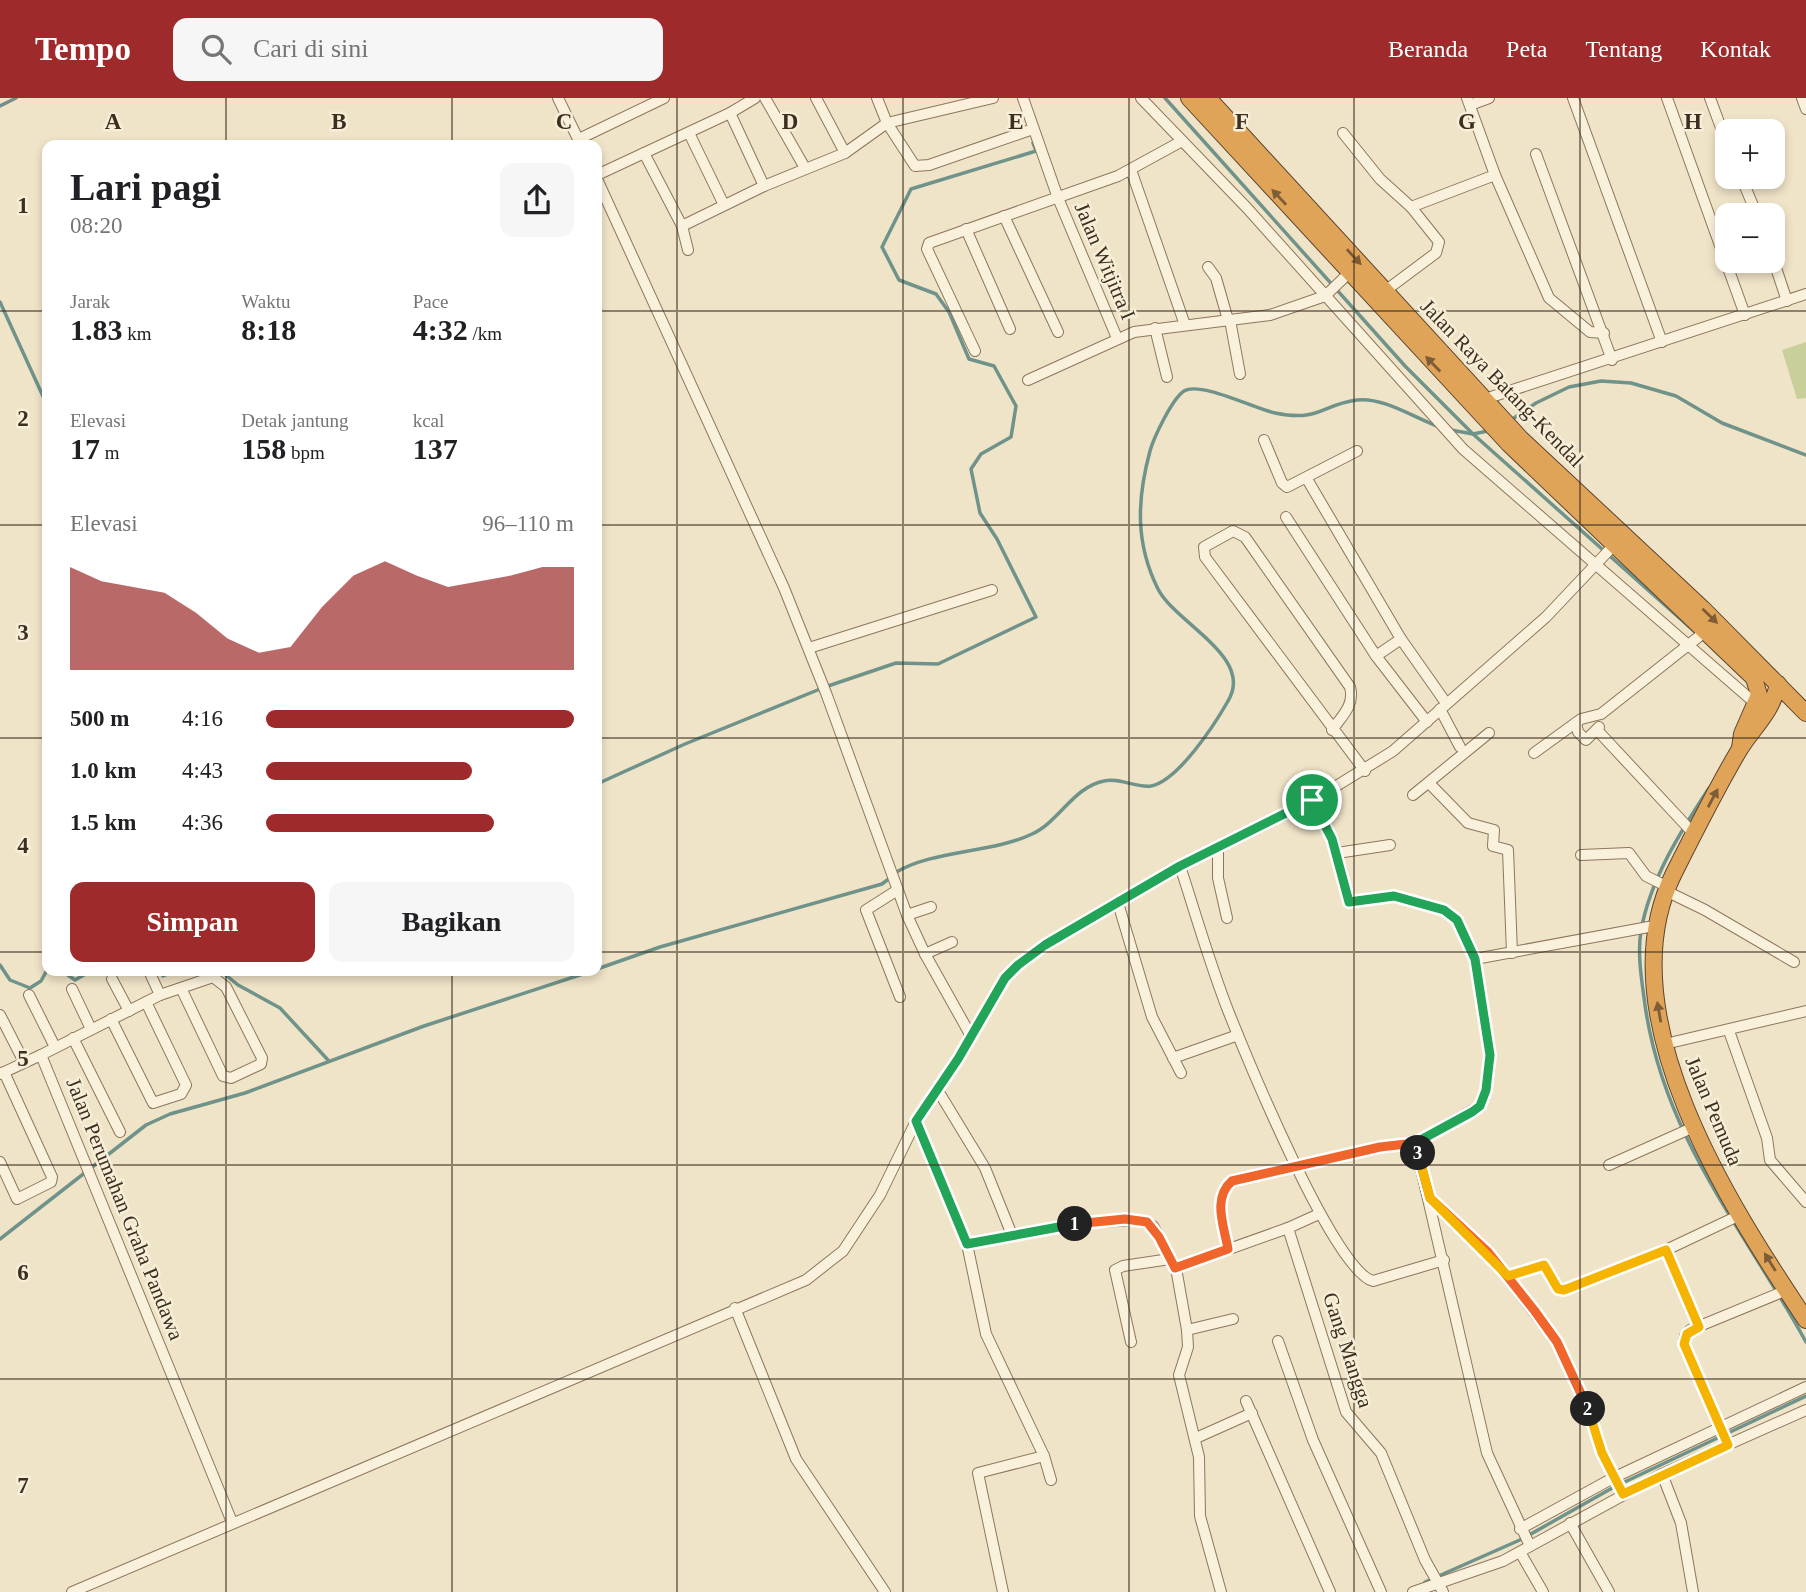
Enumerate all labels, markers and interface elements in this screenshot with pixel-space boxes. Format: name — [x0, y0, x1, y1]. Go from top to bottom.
search box — [173, 18, 663, 81]
icon: search — [197, 30, 235, 68]
text: Tempo — [35, 31, 131, 67]
text: Cari di sini — [253, 34, 369, 63]
text: Beranda — [1388, 36, 1468, 62]
text: Peta — [1506, 36, 1547, 62]
text: Tentang — [1585, 36, 1662, 62]
text: Kontak — [1700, 36, 1771, 62]
text: A — [105, 109, 122, 134]
text: B — [331, 109, 347, 134]
text: C — [556, 109, 572, 134]
text: D — [782, 109, 798, 134]
text: E — [1008, 109, 1024, 134]
text: F — [1235, 109, 1249, 134]
text: G — [1458, 109, 1476, 134]
text: H — [1684, 109, 1702, 134]
map controls — [1715, 119, 1785, 273]
button: + — [1715, 119, 1785, 189]
button: share — [500, 163, 574, 237]
text: Lari pagi — [70, 166, 221, 208]
one-way arrow — [1271, 189, 1287, 206]
text: 1 — [17, 193, 29, 218]
street label: Jalan Witjitra I — [1070, 199, 1140, 323]
button: − — [1715, 203, 1785, 273]
text: 08:20 — [70, 213, 122, 238]
one-way arrow — [1345, 248, 1361, 265]
text: Jarak — [70, 291, 110, 312]
text: Waktu — [241, 291, 290, 312]
text: Pace — [413, 291, 449, 312]
street label: Jalan Raya Batang-Kendal — [1416, 294, 1589, 472]
text: 1.83 — [70, 313, 123, 346]
text: 8:18 — [241, 313, 296, 346]
text: 4:32 — [413, 313, 468, 346]
text: km — [123, 323, 152, 344]
text: /km — [468, 323, 502, 344]
one-way arrow — [1426, 356, 1442, 373]
text: 2 — [17, 406, 29, 431]
text: Elevasi — [70, 410, 126, 431]
text: Detak jantung — [241, 410, 348, 431]
text: kcal — [413, 410, 444, 431]
text: 17 — [70, 432, 100, 465]
text: 158 — [241, 432, 286, 465]
text: 137 — [413, 432, 458, 465]
text: m — [100, 442, 120, 463]
text: bpm — [286, 442, 325, 463]
text: Elevasi — [70, 511, 138, 536]
text: 96–110 m — [482, 511, 574, 536]
one-way arrow — [1701, 607, 1718, 624]
text: 3 — [17, 620, 29, 645]
text: 500 m — [70, 706, 129, 731]
text: 4:16 — [182, 706, 223, 731]
text: 1.0 km — [70, 758, 136, 783]
text: 4:43 — [182, 758, 223, 783]
pin — [1282, 770, 1342, 830]
icon: arrive — [1293, 781, 1331, 819]
one-way arrow — [1707, 788, 1719, 808]
text: 1.5 km — [70, 810, 136, 835]
text: 4:36 — [182, 810, 223, 835]
text: 4 — [17, 833, 29, 858]
button: Simpan — [70, 882, 315, 962]
button: Bagikan — [329, 882, 574, 962]
one-way arrow — [1653, 1001, 1664, 1023]
text: 5 — [17, 1046, 29, 1071]
street label: Jalan Pemuda — [1680, 1053, 1748, 1170]
street label: Jalan Perumahan Graha Pandawa — [61, 1074, 189, 1344]
pin: 3 — [1400, 1136, 1436, 1170]
text: 3 — [1413, 1142, 1422, 1163]
pin: 1 — [1058, 1206, 1092, 1242]
text: 1 — [1070, 1213, 1079, 1234]
one-way arrow — [1764, 1253, 1777, 1272]
text: 6 — [17, 1260, 29, 1285]
street label: Gang Mangga — [1318, 1289, 1378, 1411]
pin: 2 — [1570, 1392, 1606, 1426]
text: 2 — [1583, 1398, 1592, 1419]
text: 7 — [17, 1473, 29, 1498]

